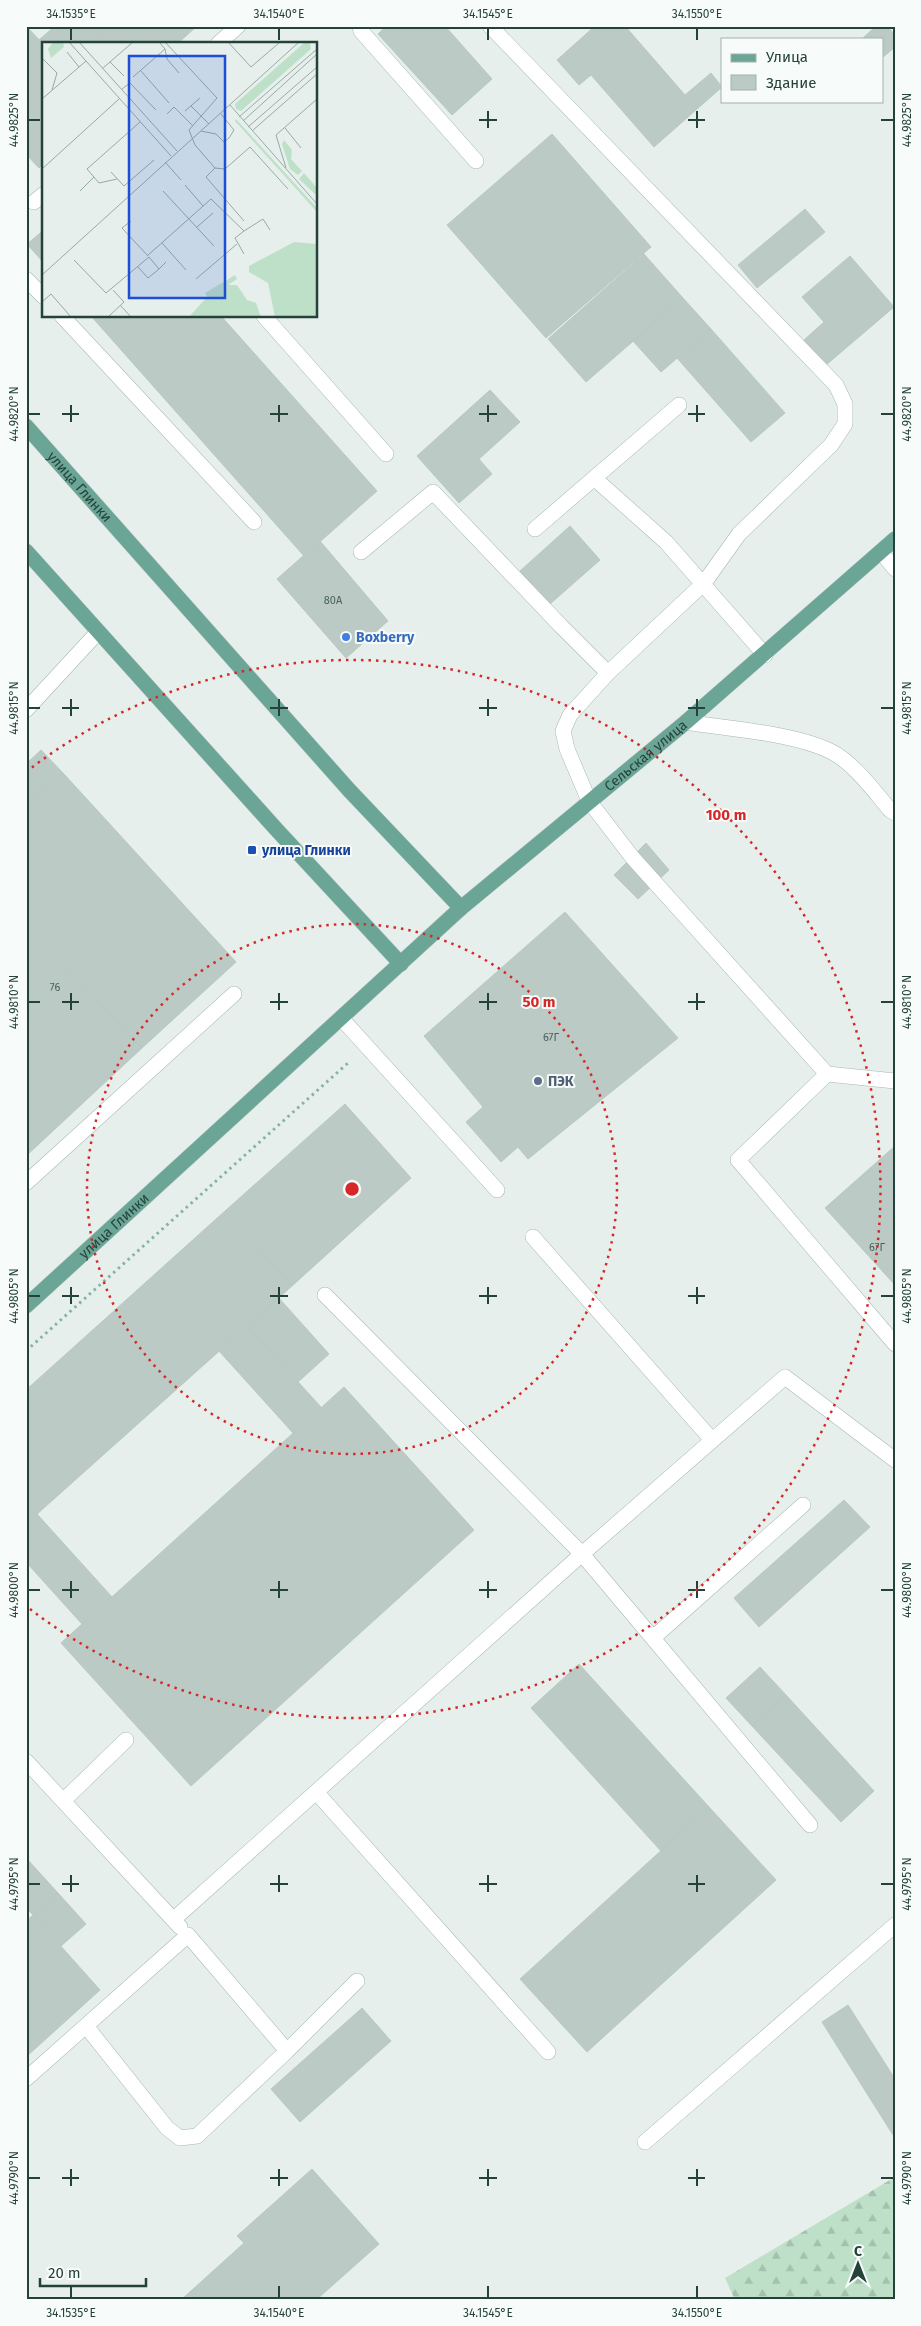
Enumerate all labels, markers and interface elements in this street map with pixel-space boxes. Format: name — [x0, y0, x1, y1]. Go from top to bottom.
text: 34.1535°E — [46, 7, 96, 21]
text: 34.1540°E — [254, 7, 304, 21]
text: 34.1545°E — [463, 7, 513, 21]
text: 34.1550°E — [672, 7, 722, 21]
legend — [721, 38, 884, 102]
inset map — [42, 42, 318, 318]
text: Улица — [766, 48, 808, 66]
text: Здание — [766, 74, 816, 92]
text: 44.9825°N — [7, 93, 21, 147]
text: 44.9825°N — [900, 93, 914, 147]
text: 44.9820°N — [7, 386, 21, 442]
text: 44.9820°N — [900, 386, 914, 442]
street label: улица Глинки — [44, 448, 115, 526]
house number: 80А — [324, 594, 343, 607]
place label: Boxberry — [356, 629, 415, 646]
marker: Boxberry — [340, 631, 352, 643]
text: 44.9815°N — [7, 681, 21, 735]
text: 44.9815°N — [900, 681, 914, 735]
street label: Сельская улица — [601, 717, 691, 795]
text: 100 m — [706, 806, 746, 824]
place label: улица Глинки — [261, 842, 351, 859]
marker: улица Глинки — [246, 844, 258, 856]
text: 44.9810°N — [7, 975, 21, 1029]
text: 44.9810°N — [900, 975, 914, 1029]
house number: 76 — [50, 981, 60, 994]
text: 50 m — [522, 993, 556, 1011]
house number: 67Г — [543, 1031, 559, 1044]
place label: ПЭК — [548, 1073, 574, 1090]
marker: ПЭК — [532, 1075, 544, 1087]
centre of rings — [343, 1180, 361, 1198]
street label: улица Глинки — [76, 1190, 153, 1262]
house number: 67Г — [869, 1241, 885, 1254]
text: 44.9805°N — [7, 1268, 21, 1324]
text: 44.9805°N — [900, 1268, 914, 1324]
text: 44.9800°N — [7, 1562, 21, 1618]
text: 44.9800°N — [900, 1562, 914, 1618]
text: 44.9795°N — [7, 1857, 21, 1911]
text: 44.9795°N — [900, 1857, 914, 1911]
text: 44.9790°N — [7, 2151, 21, 2205]
text: 44.9790°N — [900, 2151, 914, 2205]
north arrow — [834, 2238, 884, 2288]
text: С — [854, 2243, 862, 2260]
scale bar — [40, 2256, 146, 2288]
text: 20 m — [48, 2264, 81, 2282]
text: 34.1535°E — [46, 2306, 96, 2320]
text: 34.1540°E — [254, 2306, 304, 2320]
text: 34.1545°E — [463, 2306, 513, 2320]
text: 34.1550°E — [672, 2306, 722, 2320]

